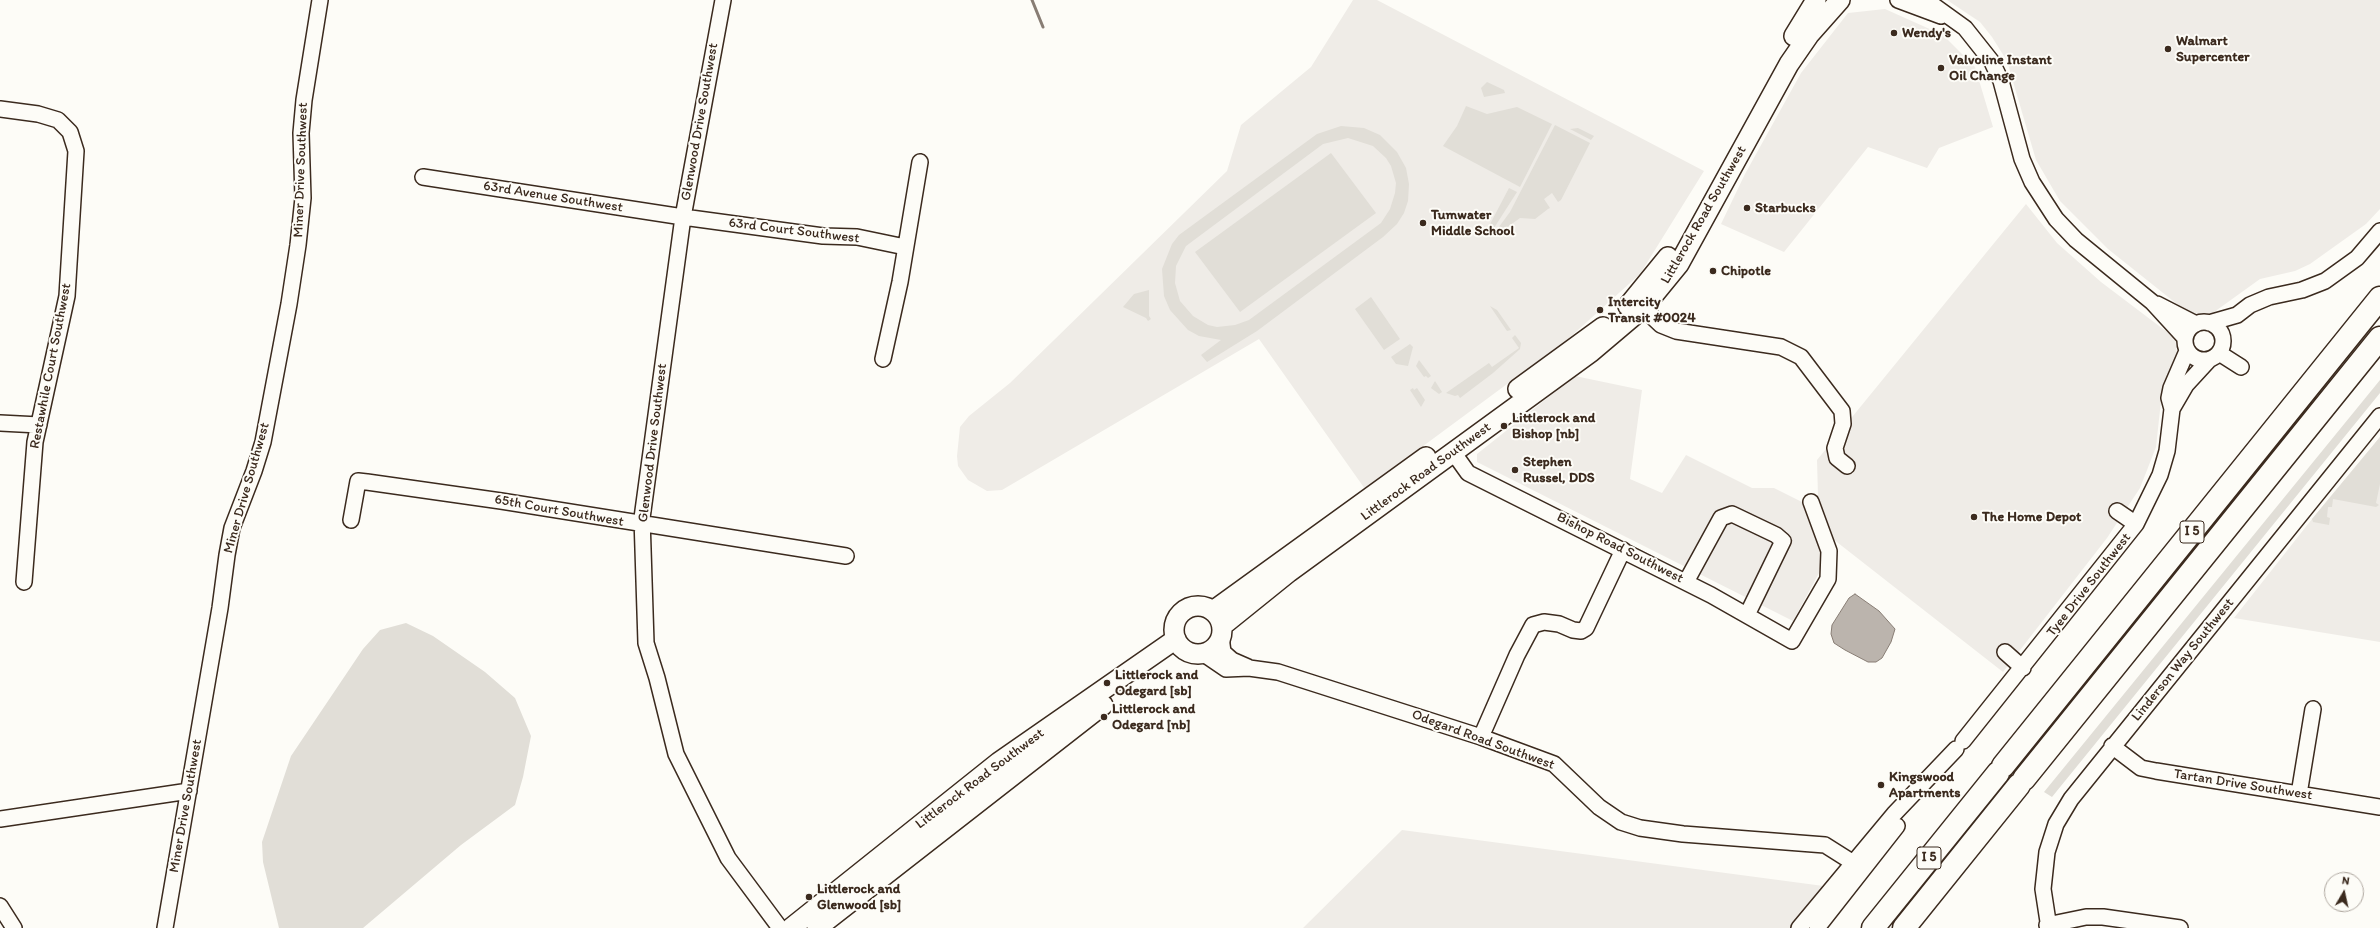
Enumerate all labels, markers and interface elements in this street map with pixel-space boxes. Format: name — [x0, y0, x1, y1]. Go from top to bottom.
place label: Wendy's — [1902, 25, 1951, 41]
marker: Wendy's — [1889, 28, 1899, 38]
place label: Walmart Supercenter — [2176, 33, 2250, 66]
street label: Glenwood Drive Southwest — [678, 42, 722, 202]
marker: Walmart Supercenter — [2163, 44, 2173, 54]
place label: Valvoline Instant Oil Change — [1949, 52, 2052, 84]
marker: Valvoline Instant Oil Change — [1936, 63, 1946, 73]
street label: Miner Drive Southwest — [290, 102, 312, 238]
street label: Littlerock Road Southwest — [1658, 143, 1750, 287]
street label: 63rd Avenue Southwest — [482, 178, 624, 216]
place label: Starbucks — [1755, 200, 1816, 216]
marker: Starbucks — [1742, 203, 1752, 213]
place label: Tumwater Middle School — [1431, 207, 1514, 240]
street label: 63rd Court Southwest — [728, 215, 860, 247]
marker: Tumwater Middle School — [1418, 218, 1428, 228]
place label: Chipotle — [1721, 263, 1771, 279]
marker: Chipotle — [1708, 266, 1718, 276]
street label: Restawhile Court Southwest — [27, 282, 75, 450]
place label: Intercity Transit #0024 — [1608, 294, 1696, 326]
marker: Intercity Transit #0024 — [1595, 305, 1605, 315]
street label: Glenwood Drive Southwest — [635, 363, 671, 523]
place label: Littlerock and Bishop [nb] — [1512, 410, 1595, 442]
street label: Littlerock Road Southwest — [1358, 419, 1494, 525]
street label: Miner Drive Southwest — [220, 421, 274, 555]
marker: Littlerock and Bishop [nb] — [1499, 421, 1509, 431]
place label: Stephen Russel, DDS — [1523, 454, 1595, 486]
marker: Stephen Russel, DDS — [1510, 465, 1520, 475]
street label: 65th Court Southwest — [493, 491, 625, 531]
street label: Bishop Road Southwest — [1554, 509, 1686, 587]
place label: The Home Depot — [1982, 509, 2081, 525]
marker: The Home Depot — [1969, 512, 1979, 522]
road number: I 5 — [2180, 521, 2204, 543]
street label: Tyee Drive Southwest — [2043, 530, 2135, 640]
street label: Linderson Way Southwest — [2128, 595, 2238, 725]
place label: Littlerock and Odegard [sb] — [1115, 667, 1198, 700]
marker: Littlerock and Odegard [sb] — [1102, 678, 1112, 688]
place label: Littlerock and Odegard [nb] — [1112, 701, 1195, 734]
street label: Odegard Road Southwest — [1409, 706, 1557, 774]
marker: Littlerock and Odegard [nb] — [1099, 712, 1109, 722]
street label: Littlerock Road Southwest — [912, 725, 1048, 833]
street label: Miner Drive Southwest — [166, 738, 206, 874]
street label: Tartan Drive Southwest — [2173, 766, 2313, 804]
place label: Kingswood Apartments — [1889, 769, 1961, 802]
marker: Kingswood Apartments — [1876, 780, 1886, 790]
road number: I 5 — [1917, 847, 1941, 869]
north arrow — [2324, 872, 2364, 912]
text: N — [2341, 874, 2350, 888]
place label: Littlerock and Glenwood [sb] — [817, 881, 901, 914]
marker: Littlerock and Glenwood [sb] — [804, 892, 814, 902]

